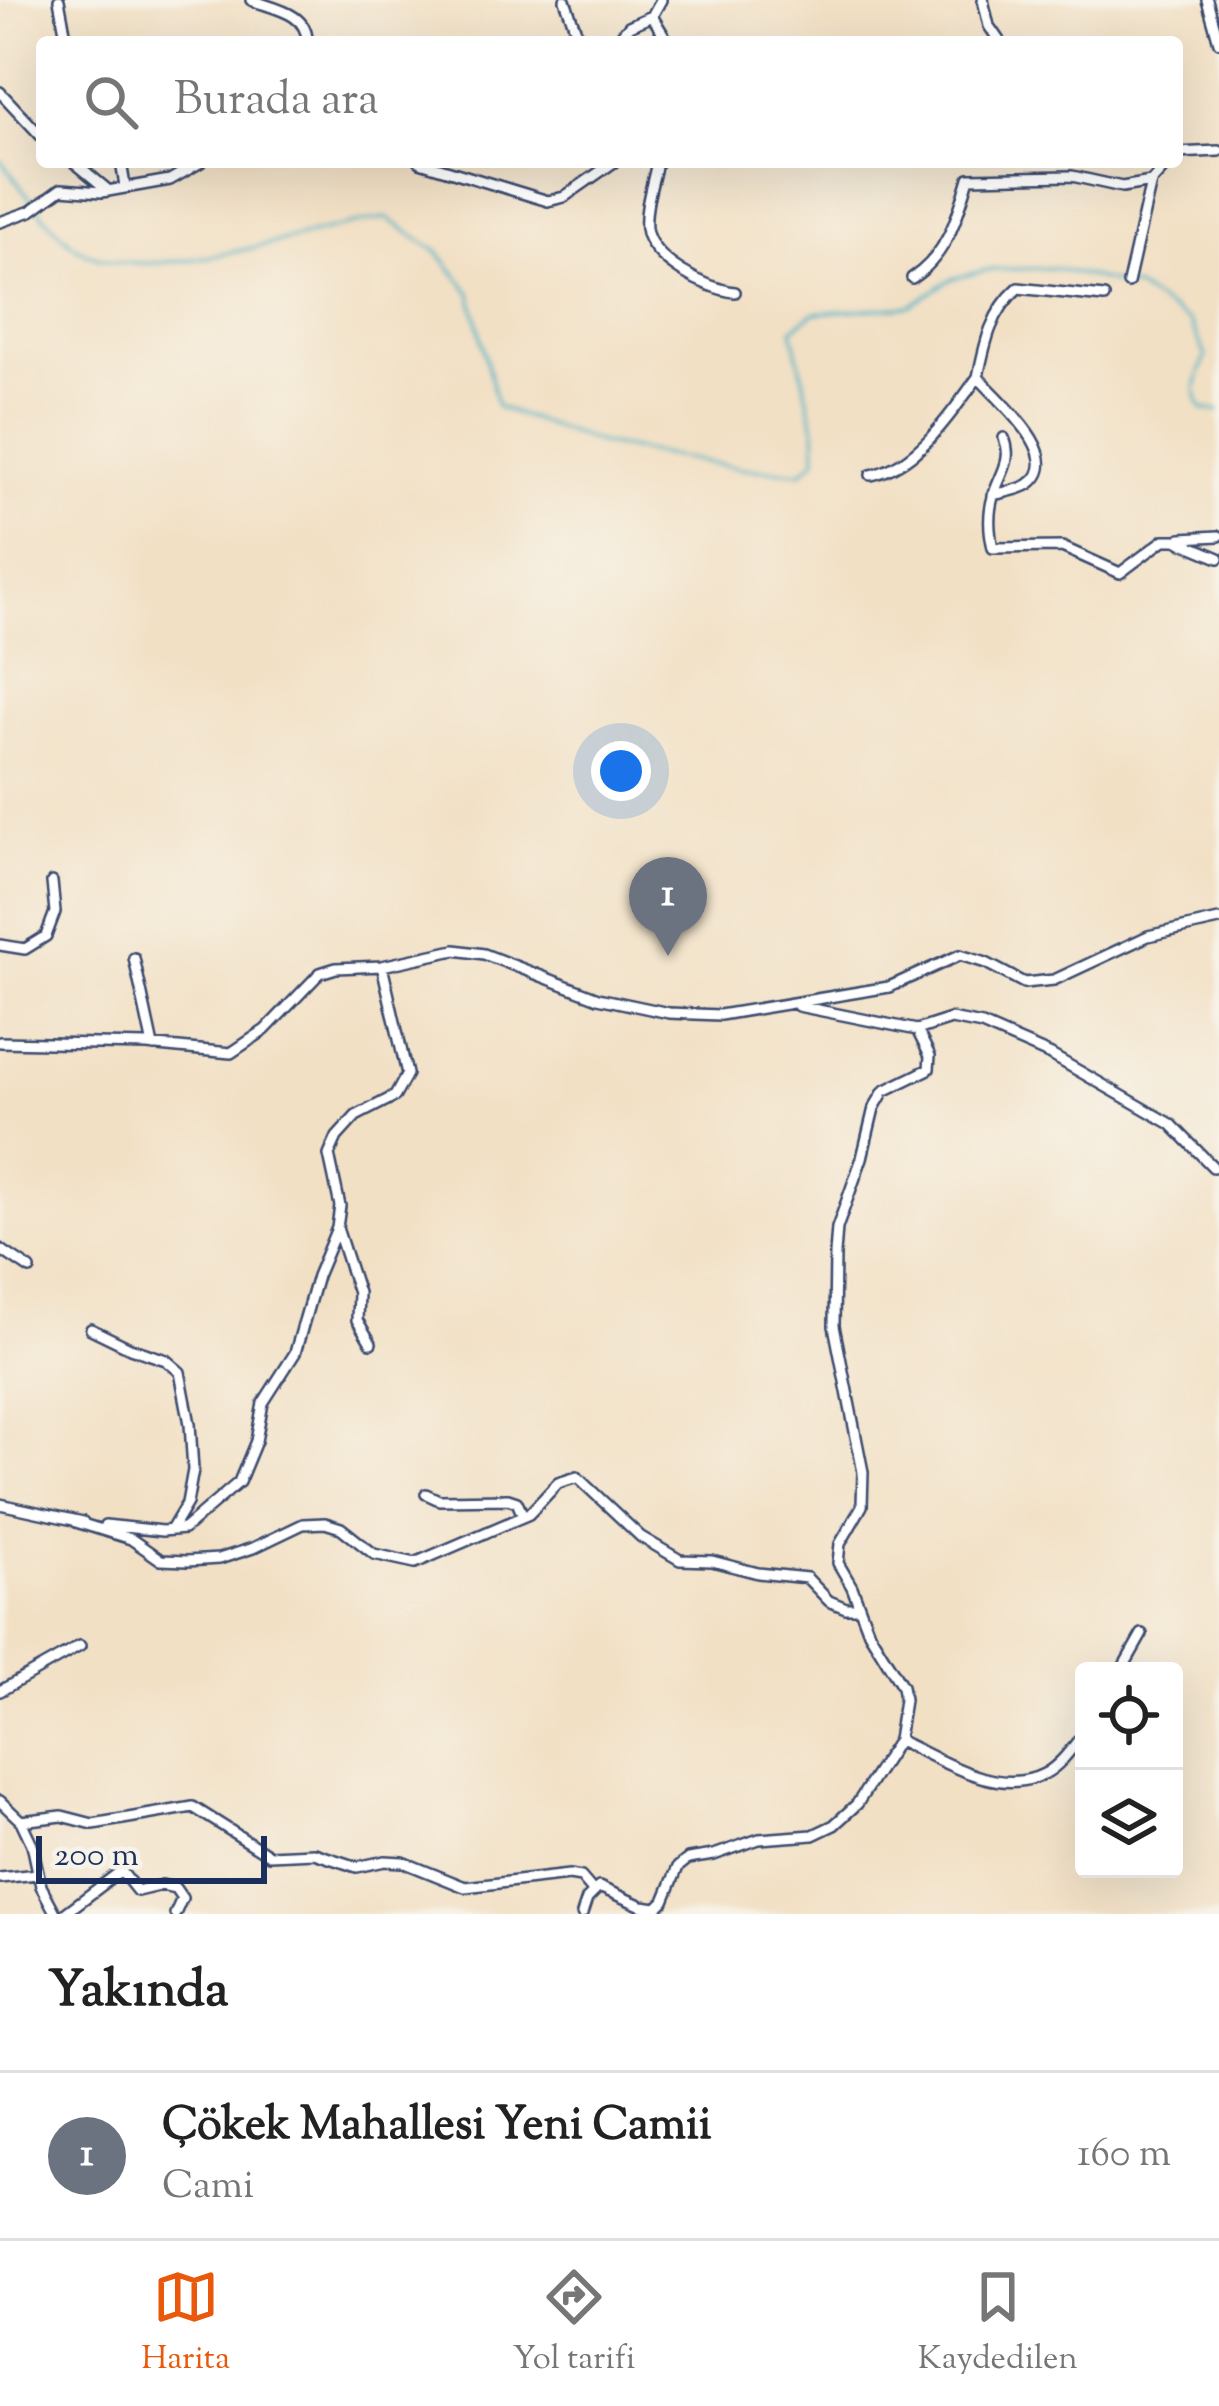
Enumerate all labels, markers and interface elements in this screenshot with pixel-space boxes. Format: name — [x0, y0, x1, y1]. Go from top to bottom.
search box — [36, 36, 1183, 168]
icon: search — [78, 69, 144, 135]
text: Burada ara — [174, 70, 379, 135]
your location — [591, 741, 651, 801]
pin: 1 — [629, 857, 707, 956]
map controls — [1075, 1662, 1183, 1878]
button: locate — [1075, 1662, 1183, 1770]
button: layers — [1075, 1770, 1183, 1878]
scale bar — [36, 1830, 267, 1883]
text: 200 m — [54, 1833, 139, 1881]
text: Yakında — [48, 1956, 229, 2029]
text: Çökek Mahallesi Yeni Camii — [162, 2095, 712, 2160]
text: 1 — [80, 2128, 94, 2184]
text: 160 m — [1077, 2128, 1171, 2184]
text: Cami — [162, 2160, 254, 2216]
tab: Harita — [141, 2264, 230, 2384]
tab: Yol tarifi — [513, 2264, 635, 2384]
tab: Kaydedilen — [918, 2264, 1078, 2384]

